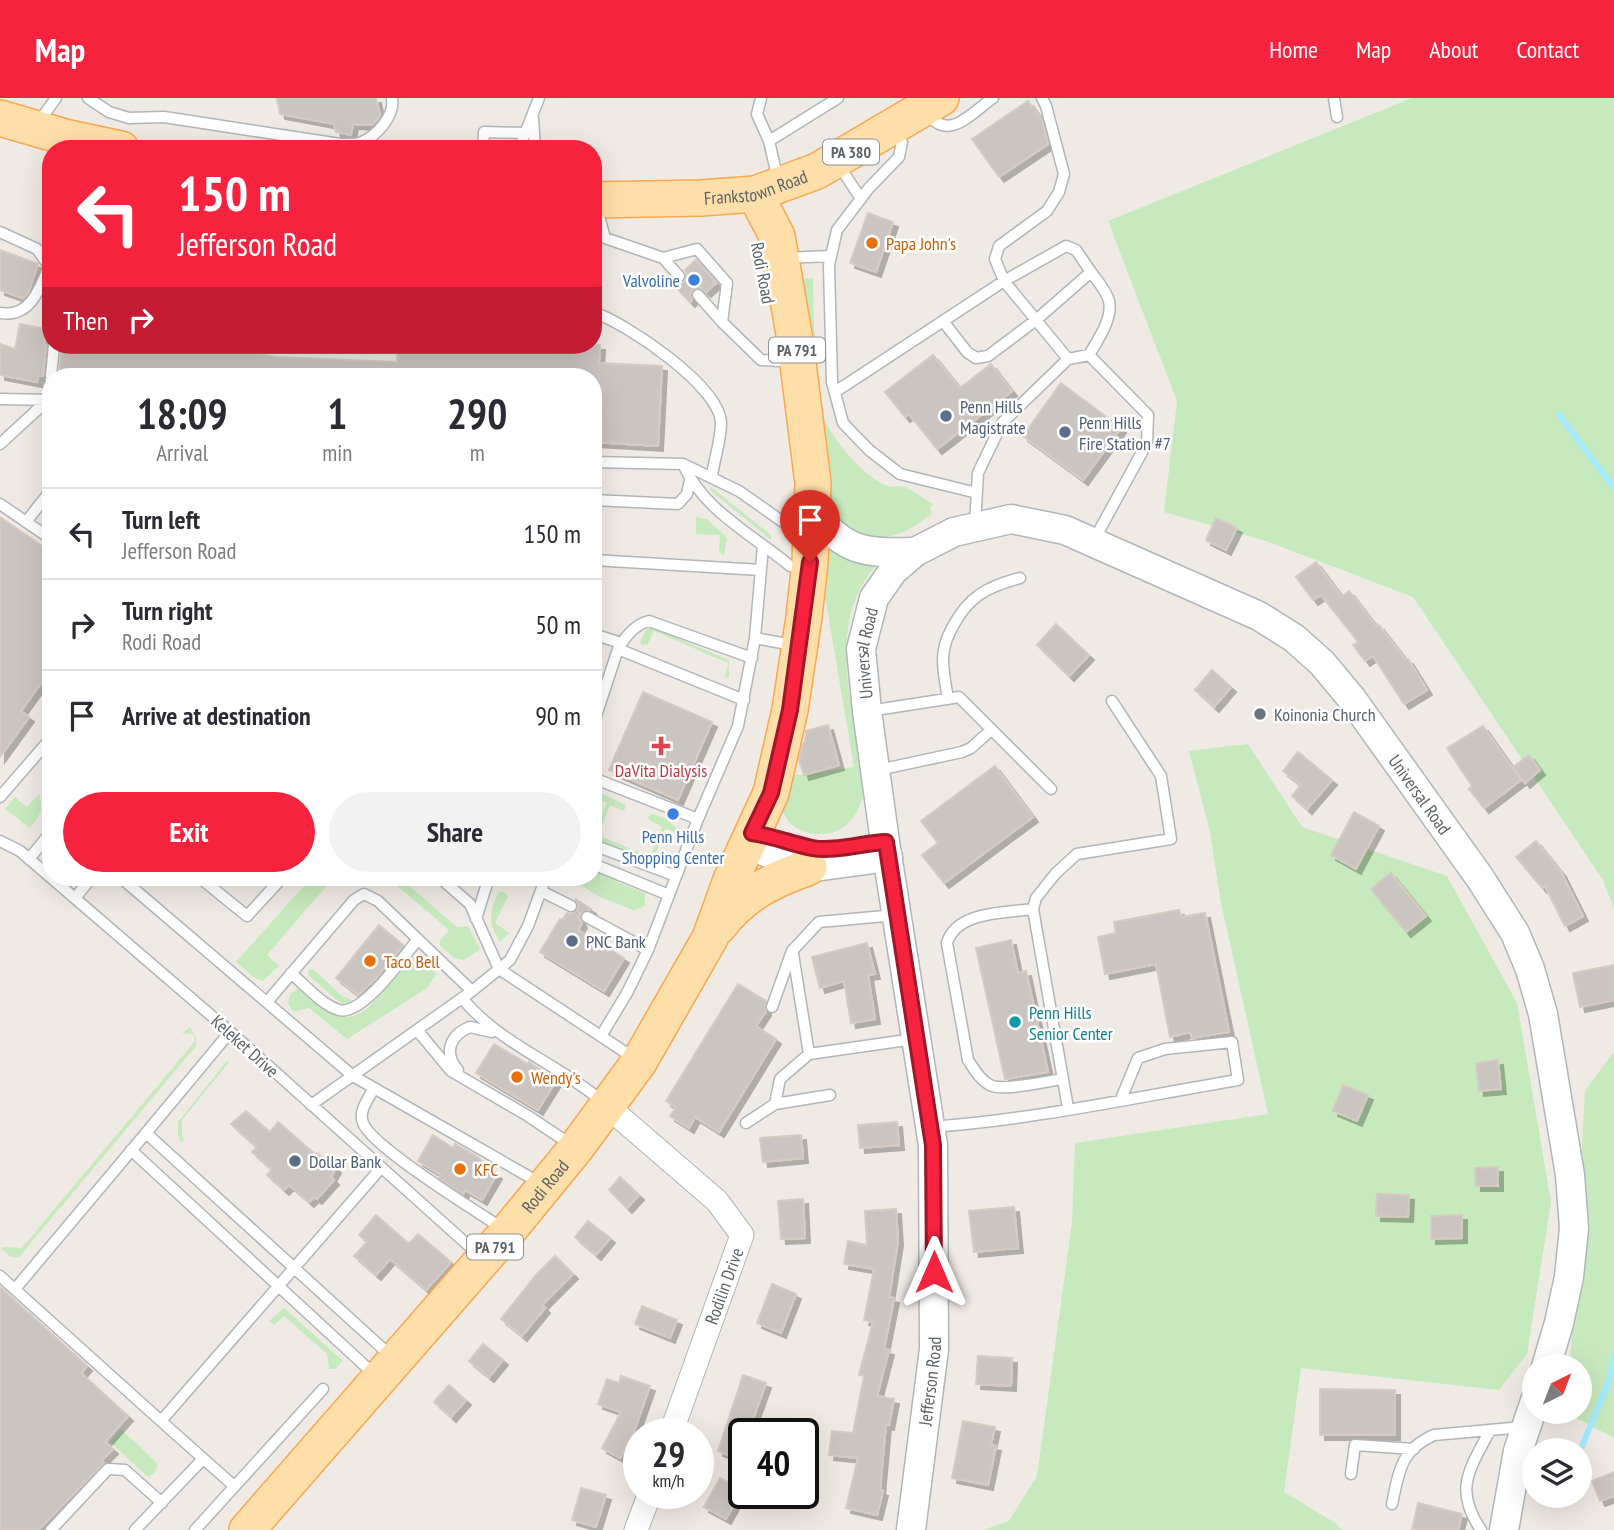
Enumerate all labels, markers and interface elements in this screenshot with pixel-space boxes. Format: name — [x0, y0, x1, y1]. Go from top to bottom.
text: Map — [35, 28, 85, 71]
text: Home — [1269, 34, 1318, 65]
text: Map — [1356, 34, 1391, 65]
text: About — [1429, 34, 1478, 65]
text: Contact — [1516, 34, 1579, 65]
road number: PA 380 — [823, 140, 879, 164]
text: 150 m — [178, 161, 291, 225]
street label: Frankstown Road — [703, 164, 810, 209]
icon: left — [63, 168, 154, 259]
text: Jefferson Road — [178, 223, 337, 265]
place label: Papa John's — [886, 232, 956, 255]
marker: Papa John's — [864, 235, 880, 251]
street label: Rodi Road — [746, 240, 780, 306]
place label: Valvoline — [622, 269, 680, 292]
marker: Valvoline — [686, 272, 702, 288]
icon: right — [122, 301, 160, 339]
text: Then — [63, 304, 108, 337]
road number: PA 791 — [769, 338, 825, 362]
text: 18:09 — [137, 386, 228, 441]
text: 1 — [327, 386, 347, 441]
text: 290 — [447, 386, 507, 441]
place label: Penn Hills Magistrate — [960, 395, 1026, 439]
marker: Penn Hills Magistrate — [938, 408, 954, 424]
place label: Penn Hills Fire Station #7 — [1079, 411, 1171, 455]
marker: Penn Hills Fire Station #7 — [1057, 424, 1073, 440]
text: Arrival — [156, 438, 208, 467]
text: min — [322, 438, 352, 467]
text: m — [470, 438, 485, 467]
pin — [780, 490, 840, 562]
icon: arrive — [791, 501, 829, 539]
text: Turn left — [122, 503, 200, 536]
icon: left — [63, 515, 101, 553]
text: 150 m — [523, 517, 581, 550]
text: Jefferson Road — [122, 536, 236, 565]
text: Turn right — [122, 594, 213, 627]
street label: Universal Road — [849, 605, 883, 700]
icon: right — [63, 606, 101, 644]
text: 50 m — [535, 608, 581, 641]
text: Rodi Road — [122, 627, 201, 656]
icon: arrive — [63, 697, 101, 735]
text: Arrive at destination — [122, 699, 311, 732]
text: 90 m — [535, 699, 581, 732]
place label: Koinonia Church — [1274, 703, 1376, 726]
marker: Koinonia Church — [1252, 706, 1268, 722]
marker: DaVita Dialysis — [651, 736, 671, 756]
street label: Universal Road — [1384, 750, 1456, 839]
place label: DaVita Dialysis — [615, 759, 707, 782]
button: Exit — [63, 792, 315, 872]
button: Share — [329, 792, 581, 872]
marker: Penn Hills Shopping Center — [665, 806, 681, 822]
place label: Penn Hills Shopping Center — [622, 825, 724, 869]
place label: PNC Bank — [586, 930, 646, 953]
marker: PNC Bank — [564, 933, 580, 949]
place label: Taco Bell — [384, 950, 441, 973]
marker: Taco Bell — [362, 953, 378, 969]
place label: Penn Hills Senior Center — [1029, 1001, 1113, 1045]
street label: Keleket Drive — [206, 1010, 284, 1082]
marker: Penn Hills Senior Center — [1007, 1014, 1023, 1030]
place label: Wendy's — [531, 1066, 581, 1089]
marker: Wendy's — [509, 1069, 525, 1085]
place label: Dollar Bank — [309, 1150, 381, 1173]
marker: Dollar Bank — [287, 1153, 303, 1169]
street label: Rodi Road — [516, 1155, 573, 1217]
place label: KFC — [474, 1158, 499, 1181]
marker: KFC — [452, 1161, 468, 1177]
road number: PA 791 — [467, 1234, 523, 1260]
position arrow — [897, 1235, 971, 1309]
street label: Rodilin Drive — [700, 1245, 748, 1327]
street label: Jefferson Road — [913, 1337, 946, 1428]
north arrow — [1522, 1354, 1592, 1424]
map controls — [1522, 1354, 1592, 1508]
speed limit sign: 40 — [728, 1418, 819, 1509]
text: 29 — [652, 1431, 685, 1477]
button: layers — [1522, 1438, 1592, 1508]
text: km/h — [653, 1469, 684, 1492]

